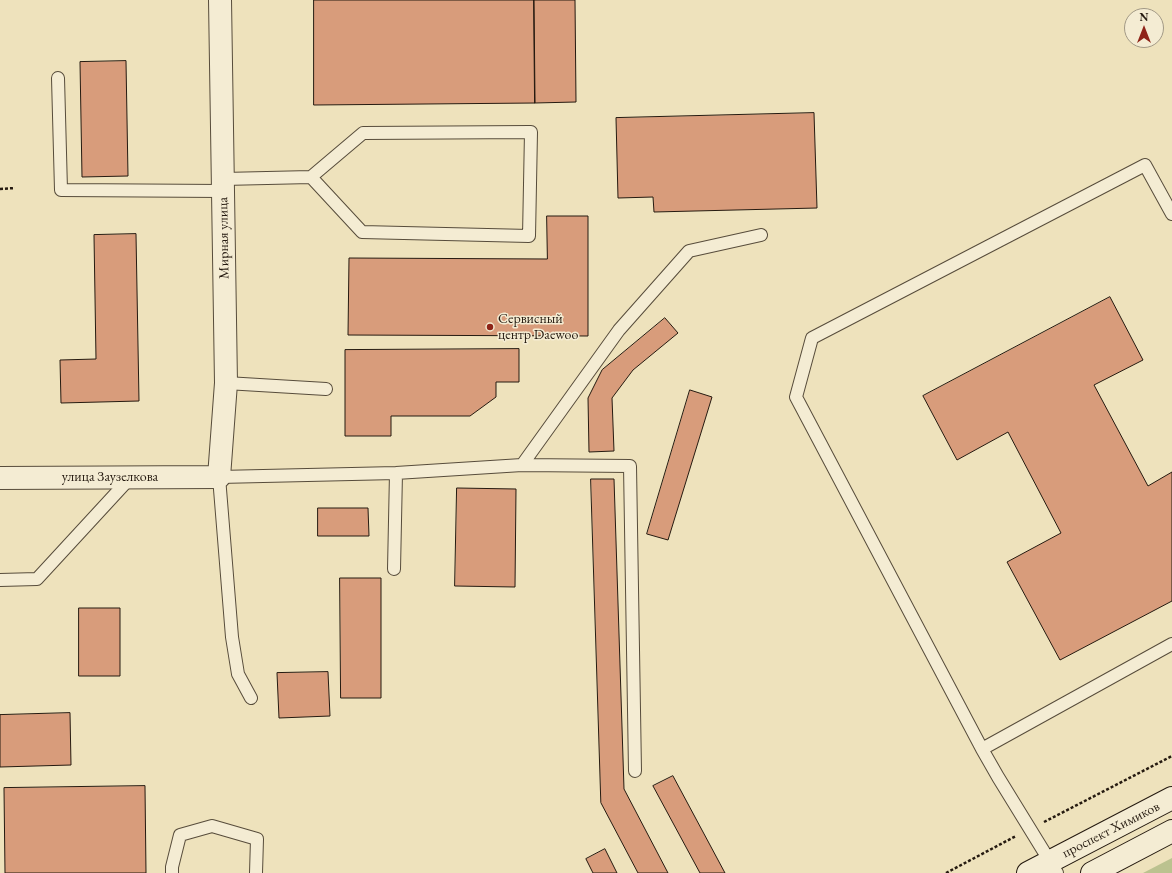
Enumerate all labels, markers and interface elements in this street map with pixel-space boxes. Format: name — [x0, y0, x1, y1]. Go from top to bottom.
north arrow — [1124, 8, 1164, 48]
text: N — [1140, 10, 1148, 24]
street label: Мирная улица — [215, 197, 233, 279]
place label: Сервисный центр Daewoo — [498, 311, 578, 344]
marker: Сервисный центр Daewoo — [485, 322, 495, 332]
street label: улица Заузелкова — [62, 469, 158, 485]
street label: проспект Химиков — [1059, 798, 1163, 862]

